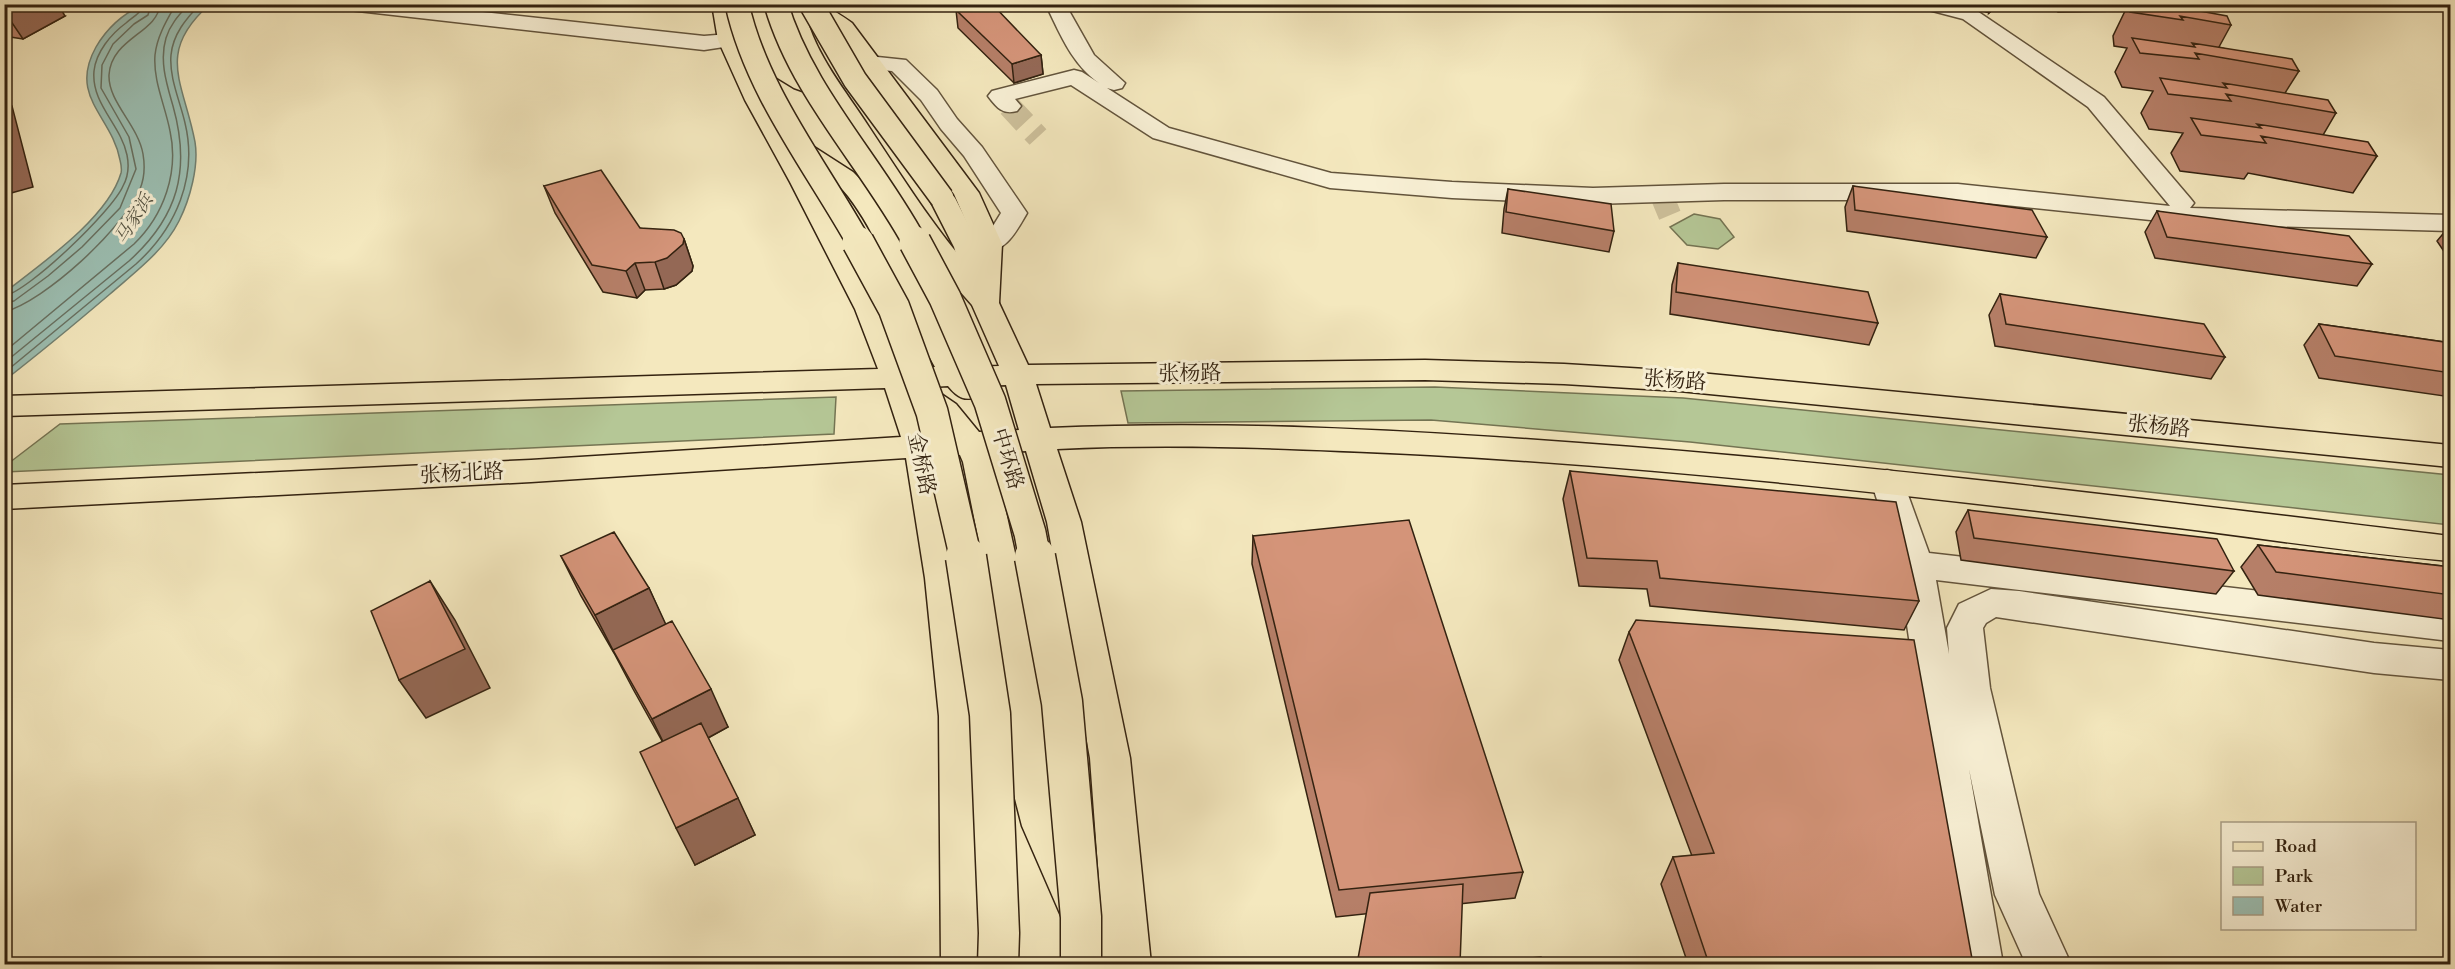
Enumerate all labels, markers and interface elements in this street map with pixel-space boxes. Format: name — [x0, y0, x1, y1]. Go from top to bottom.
water label: 马家浜 — [110, 188, 159, 248]
street label: 张杨路 — [1158, 360, 1222, 388]
street label: 张杨路 — [1643, 366, 1707, 396]
street label: 张杨路 — [2126, 411, 2192, 443]
street label: 中环路 — [985, 425, 1029, 493]
street label: 金桥路 — [902, 430, 940, 498]
street label: 张杨北路 — [419, 459, 505, 489]
legend — [2221, 822, 2416, 930]
text: Road — [2275, 835, 2318, 858]
text: Park — [2275, 865, 2314, 888]
text: Water — [2274, 895, 2323, 918]

